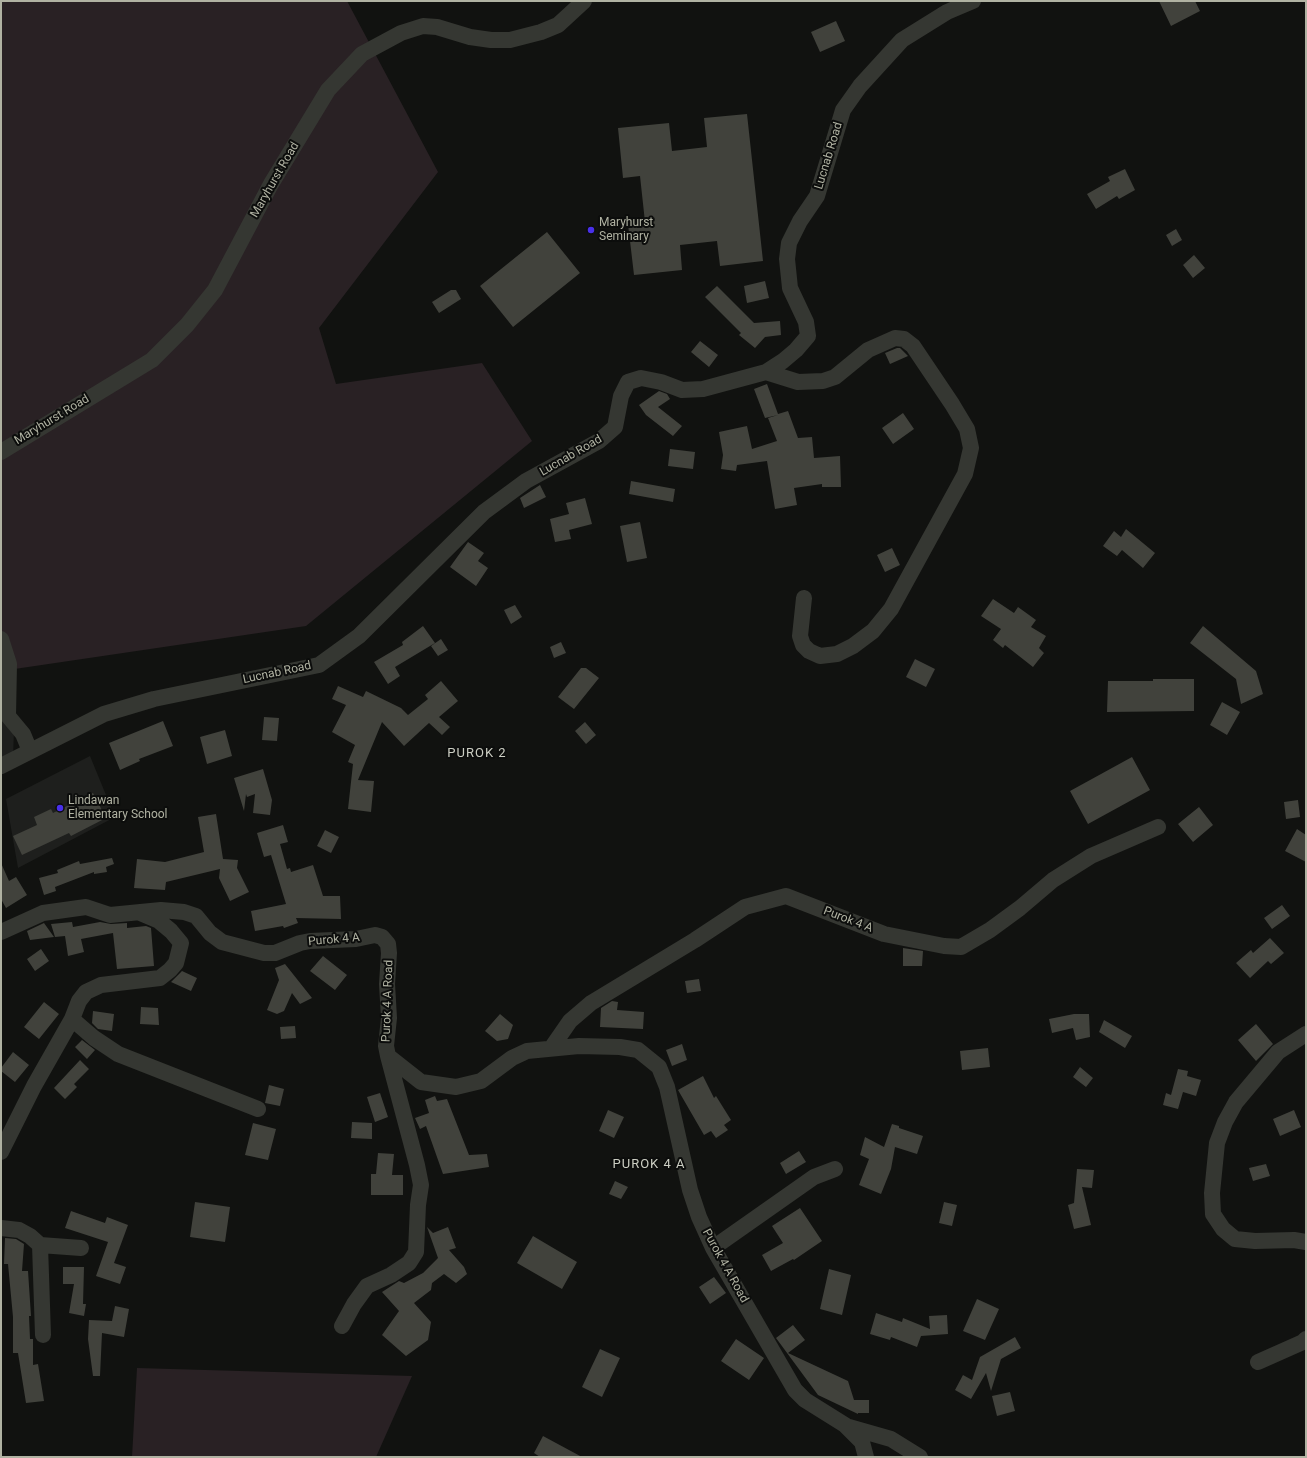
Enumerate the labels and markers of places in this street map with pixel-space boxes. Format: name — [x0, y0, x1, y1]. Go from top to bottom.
place label: Maryhurst Seminary — [599, 216, 653, 244]
marker: Maryhurst Seminary — [586, 225, 596, 235]
place label: Lindawan Elementary School — [68, 794, 168, 822]
marker: Lindawan Elementary School — [55, 803, 65, 813]

